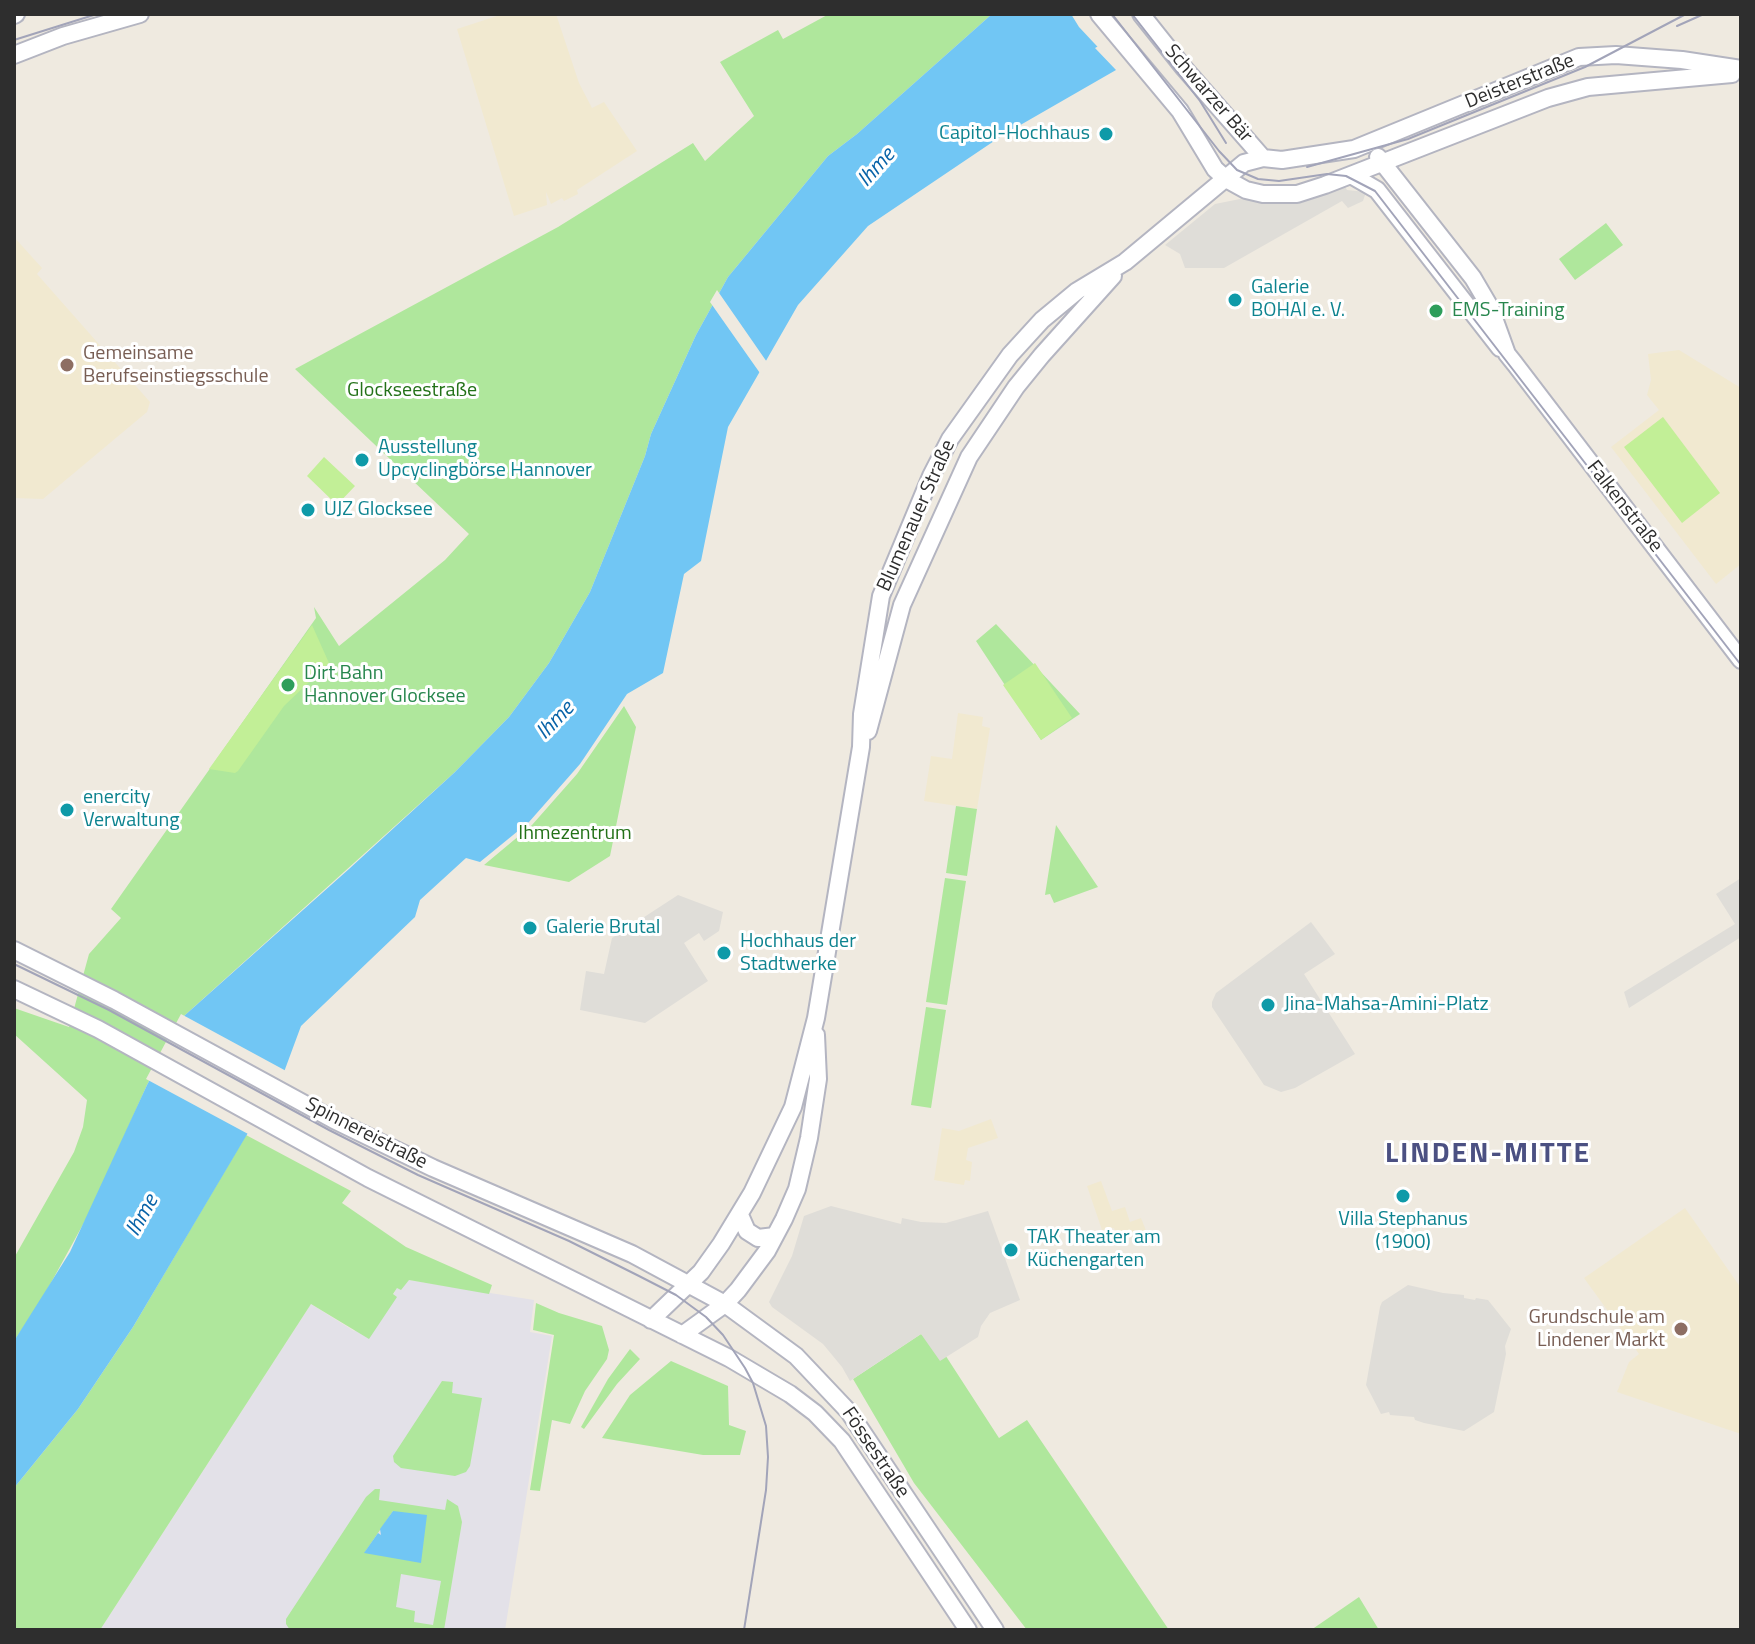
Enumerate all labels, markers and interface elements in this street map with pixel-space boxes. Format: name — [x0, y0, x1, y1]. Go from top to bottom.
street label: Schwarzer Bär — [1159, 40, 1257, 148]
street label: Deisterstraße — [1462, 49, 1578, 115]
place label: Capitol-Hochhaus — [939, 122, 1090, 146]
marker: Capitol-Hochhaus — [1097, 125, 1115, 143]
water label: Ihme — [853, 143, 901, 193]
place label: Galerie BOHAI e. V. — [1251, 276, 1345, 323]
marker: Galerie BOHAI e. V. — [1226, 291, 1244, 309]
place label: EMS-Training — [1452, 299, 1564, 323]
marker: EMS-Training — [1427, 302, 1445, 320]
place label: Gemeinsame Berufseinstiegsschule — [83, 342, 269, 389]
marker: Gemeinsame Berufseinstiegsschule — [58, 356, 76, 374]
park label: Glockseestraße — [347, 379, 477, 403]
place label: Ausstellung Upcyclingbörse Hannover — [378, 436, 592, 483]
street label: Blumenauer Straße — [873, 436, 961, 596]
marker: Ausstellung Upcyclingbörse Hannover — [353, 451, 371, 469]
street label: Falkenstraße — [1581, 456, 1667, 558]
place label: UJZ Glocksee — [324, 498, 433, 522]
marker: UJZ Glocksee — [299, 501, 317, 519]
place label: Dirt Bahn Hannover Glocksee — [304, 662, 466, 709]
marker: Dirt Bahn Hannover Glocksee — [279, 676, 297, 694]
water label: Ihme — [531, 696, 581, 746]
place label: enercity Verwaltung — [83, 786, 179, 833]
marker: enercity Verwaltung — [58, 801, 76, 819]
park label: Ihmezentrum — [518, 822, 632, 846]
place label: Galerie Brutal — [546, 916, 660, 940]
marker: Galerie Brutal — [521, 919, 539, 937]
place label: Hochhaus der Stadtwerke — [740, 930, 856, 977]
marker: Hochhaus der Stadtwerke — [715, 944, 733, 962]
place label: Jina-Mahsa-Amini-Platz — [1284, 993, 1489, 1017]
marker: Jina-Mahsa-Amini-Platz — [1259, 996, 1277, 1014]
street label: Spinnereistraße — [301, 1093, 431, 1175]
district label: LINDEN-MITTE — [1385, 1138, 1591, 1172]
marker: Villa Stephanus (1900) — [1394, 1187, 1412, 1205]
water label: Ihme — [121, 1191, 165, 1241]
place label: Villa Stephanus (1900) — [1338, 1208, 1468, 1255]
place label: TAK Theater am Küchengarten — [1027, 1226, 1161, 1273]
marker: TAK Theater am Küchengarten — [1002, 1241, 1020, 1259]
place label: Grundschule am Lindener Markt — [1529, 1306, 1665, 1353]
marker: Grundschule am Lindener Markt — [1672, 1320, 1690, 1338]
street label: Fössestraße — [836, 1403, 914, 1503]

